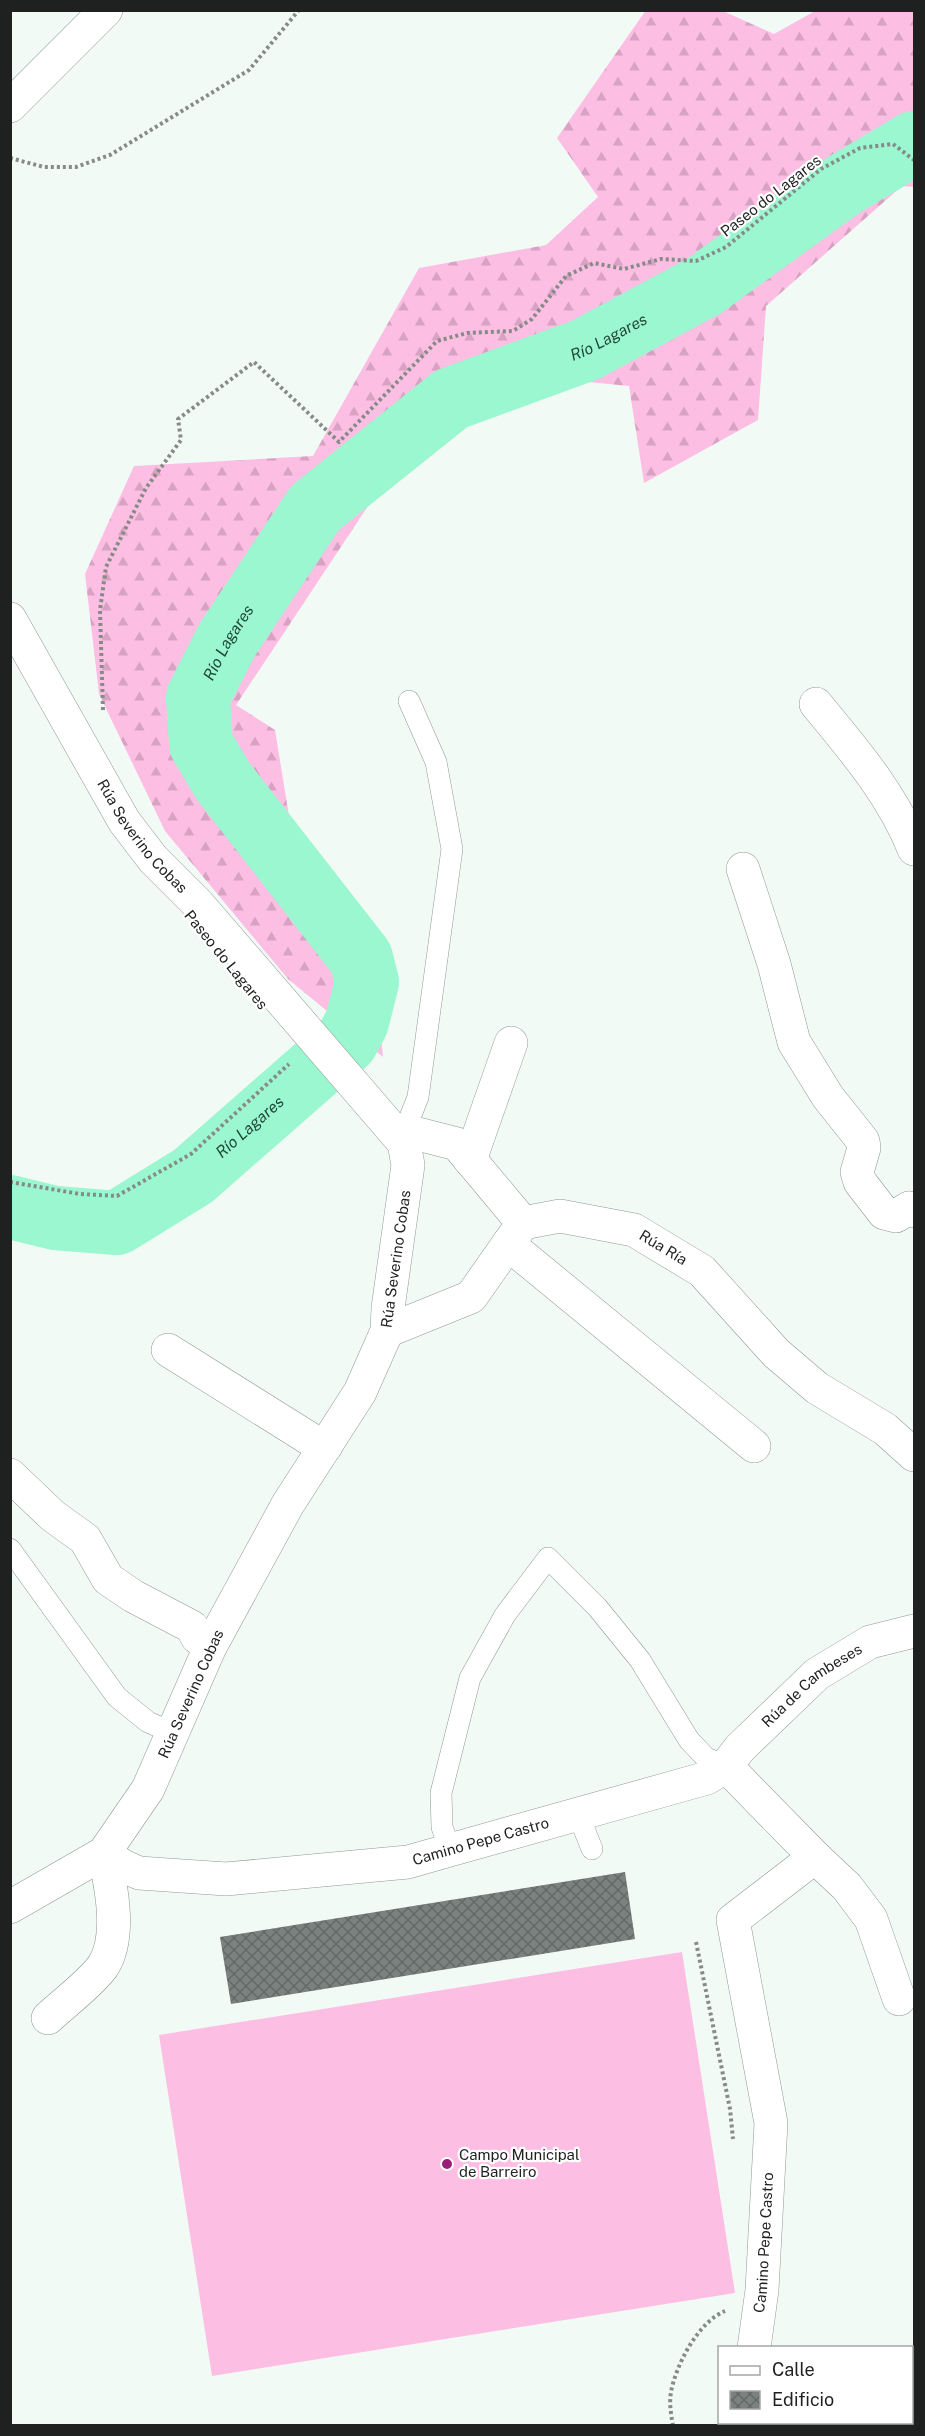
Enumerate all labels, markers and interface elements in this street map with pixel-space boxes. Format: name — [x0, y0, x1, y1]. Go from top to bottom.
street label: Paseo do Lagares — [717, 151, 824, 240]
water label: Río Lagares — [568, 309, 651, 365]
water label: Río Lagares — [199, 601, 258, 683]
street label: Rúa Severino Cobas — [94, 776, 191, 896]
street label: Paseo do Lagares — [181, 907, 272, 1013]
water label: Río Lagares — [212, 1092, 288, 1162]
street label: Rúa Severino Cobas — [377, 1189, 414, 1329]
street label: Rúa Ría — [636, 1226, 690, 1268]
street label: Rúa Severino Cobas — [155, 1627, 227, 1761]
street label: Rúa de Cambeses — [758, 1640, 865, 1730]
street label: Camino Pepe Castro — [410, 1814, 551, 1868]
place label: Campo Municipal de Barreiro — [459, 2146, 579, 2180]
marker: Campo Municipal de Barreiro — [440, 2157, 454, 2171]
street label: Camino Pepe Castro — [750, 2172, 776, 2314]
legend — [718, 2346, 913, 2424]
text: Calle — [772, 2359, 815, 2380]
text: Edificio — [772, 2389, 834, 2410]

